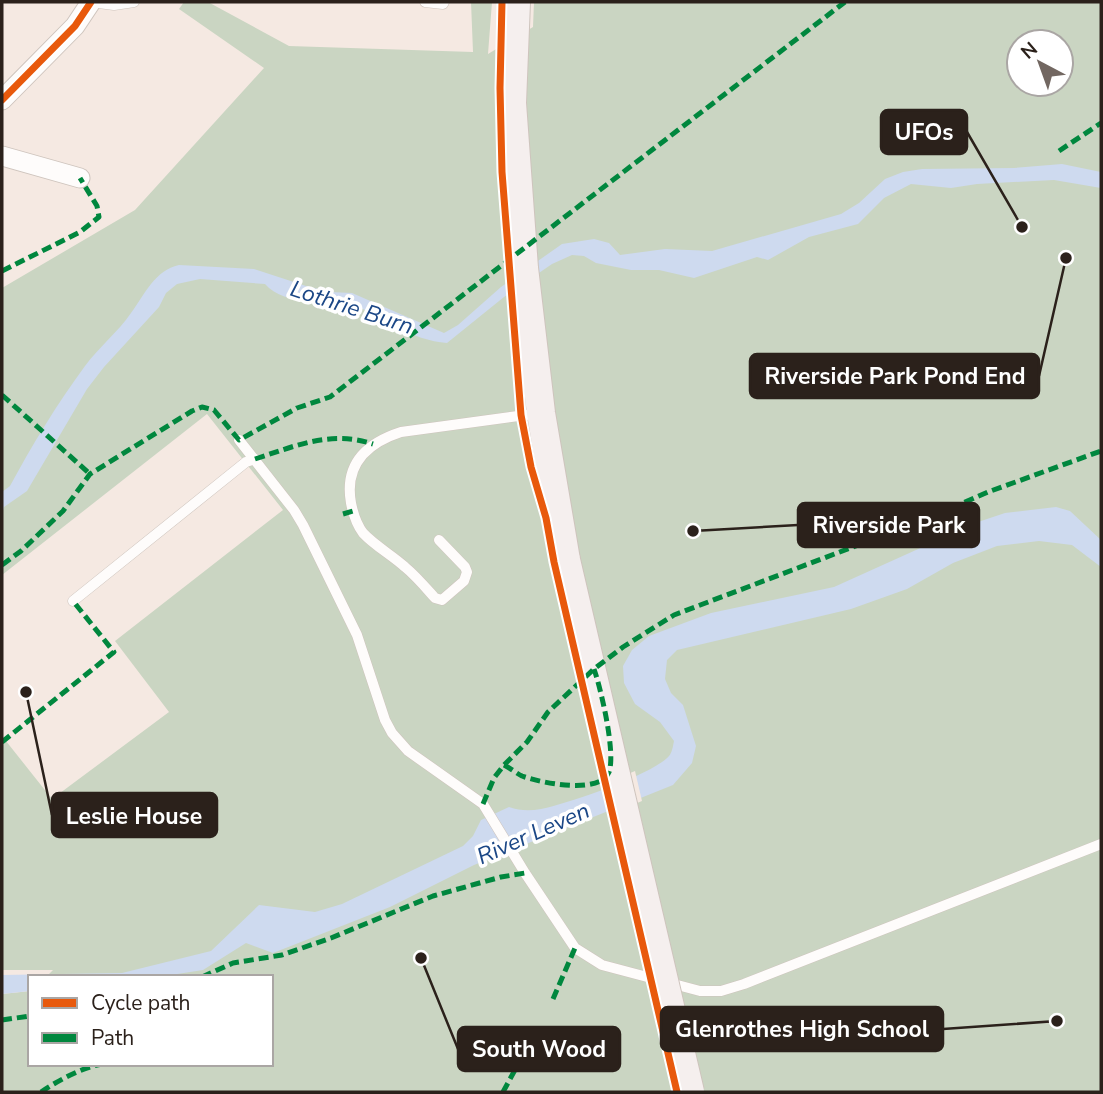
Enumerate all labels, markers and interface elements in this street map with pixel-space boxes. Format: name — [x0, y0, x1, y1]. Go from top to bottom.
north arrow — [1005, 28, 1075, 98]
text: N — [1016, 36, 1043, 65]
callout: UFOs — [881, 110, 967, 154]
text: UFOs — [895, 117, 953, 148]
water label: Lothrie Burn — [286, 273, 417, 342]
callout: Riverside Park Pond End — [750, 354, 1039, 398]
text: Riverside Park Pond End — [764, 361, 1026, 392]
callout: Riverside Park — [798, 503, 979, 547]
text: Riverside Park — [813, 510, 966, 541]
callout: Leslie House — [52, 793, 217, 837]
water label: River Leven — [472, 795, 594, 872]
text: Leslie House — [66, 801, 202, 832]
legend — [28, 975, 273, 1066]
text: Cycle path — [91, 989, 190, 1017]
callout: Glenrothes High School — [661, 1007, 943, 1051]
text: Glenrothes High School — [675, 1014, 930, 1045]
text: Path — [91, 1024, 134, 1052]
callout: South Wood — [458, 1027, 620, 1071]
text: South Wood — [472, 1034, 606, 1065]

